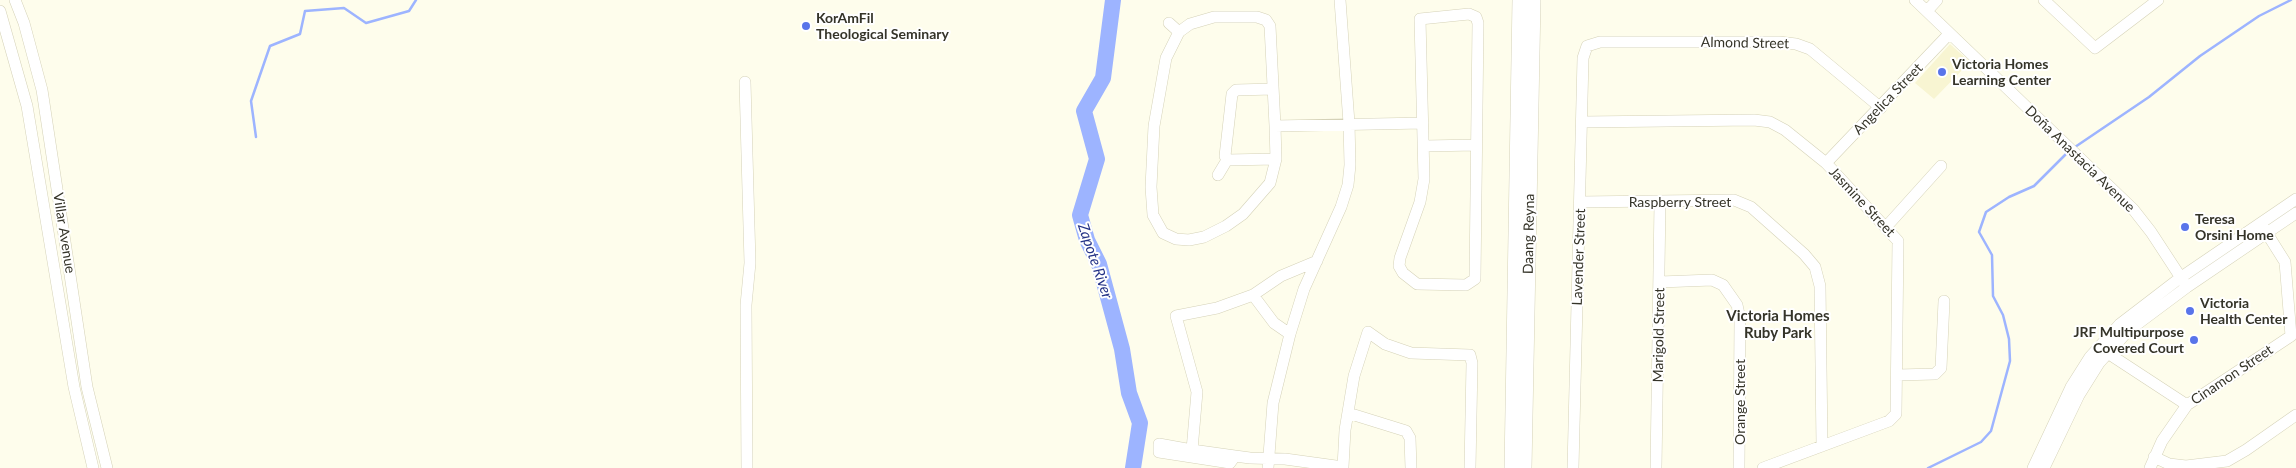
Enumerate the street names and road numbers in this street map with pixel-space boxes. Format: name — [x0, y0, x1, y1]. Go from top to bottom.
street label: Almond Street — [1701, 34, 1789, 52]
street label: Angelica Street — [1850, 60, 1926, 138]
street label: Doña Anastacia Avenue — [2022, 102, 2138, 216]
street label: Jasmine Street — [1825, 164, 1899, 240]
street label: Villar Avenue — [49, 191, 79, 275]
street label: Daang Reyna — [1520, 194, 1538, 274]
street label: Raspberry Street — [1629, 194, 1731, 210]
street label: Lavender Street — [1569, 208, 1589, 306]
street label: Marigold Street — [1650, 287, 1668, 383]
street label: Cinamon Street — [2188, 341, 2276, 409]
street label: Orange Street — [1732, 359, 1748, 445]

